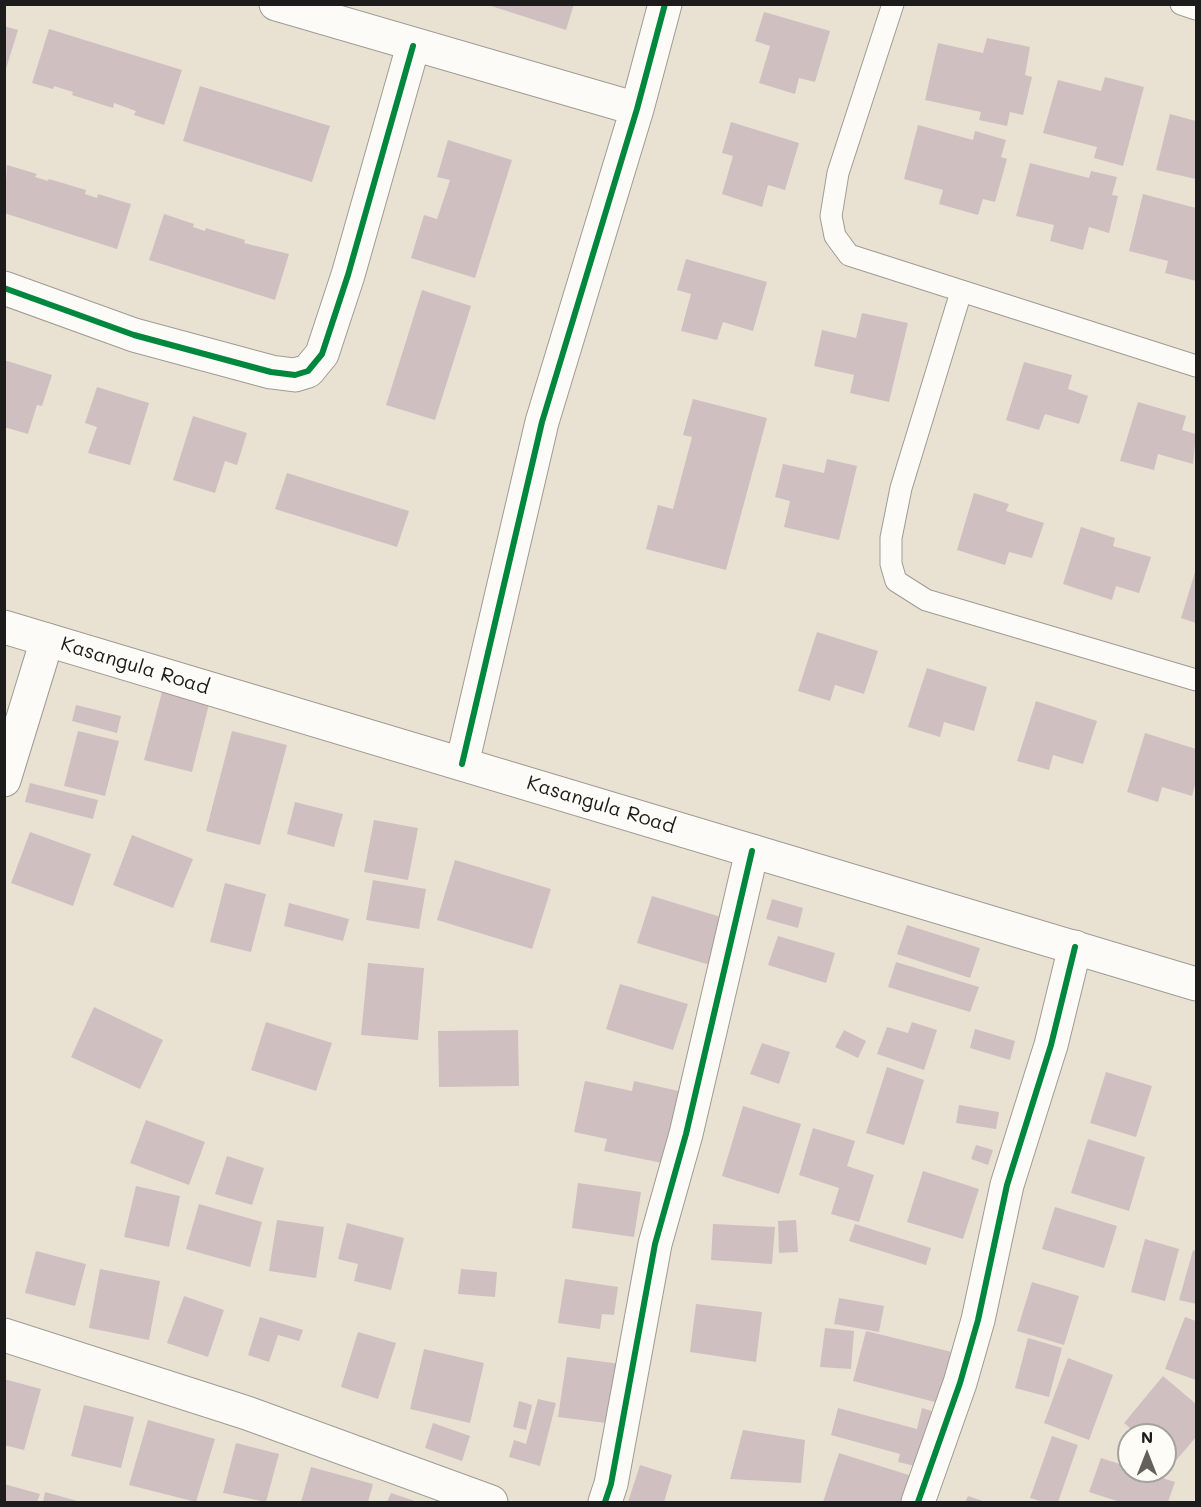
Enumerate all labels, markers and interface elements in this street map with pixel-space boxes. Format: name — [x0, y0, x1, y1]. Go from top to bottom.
street label: Kasangula Road — [58, 632, 212, 700]
street label: Kasangula Road — [524, 771, 678, 839]
north arrow — [1117, 1423, 1177, 1483]
text: N — [1141, 1426, 1153, 1447]

